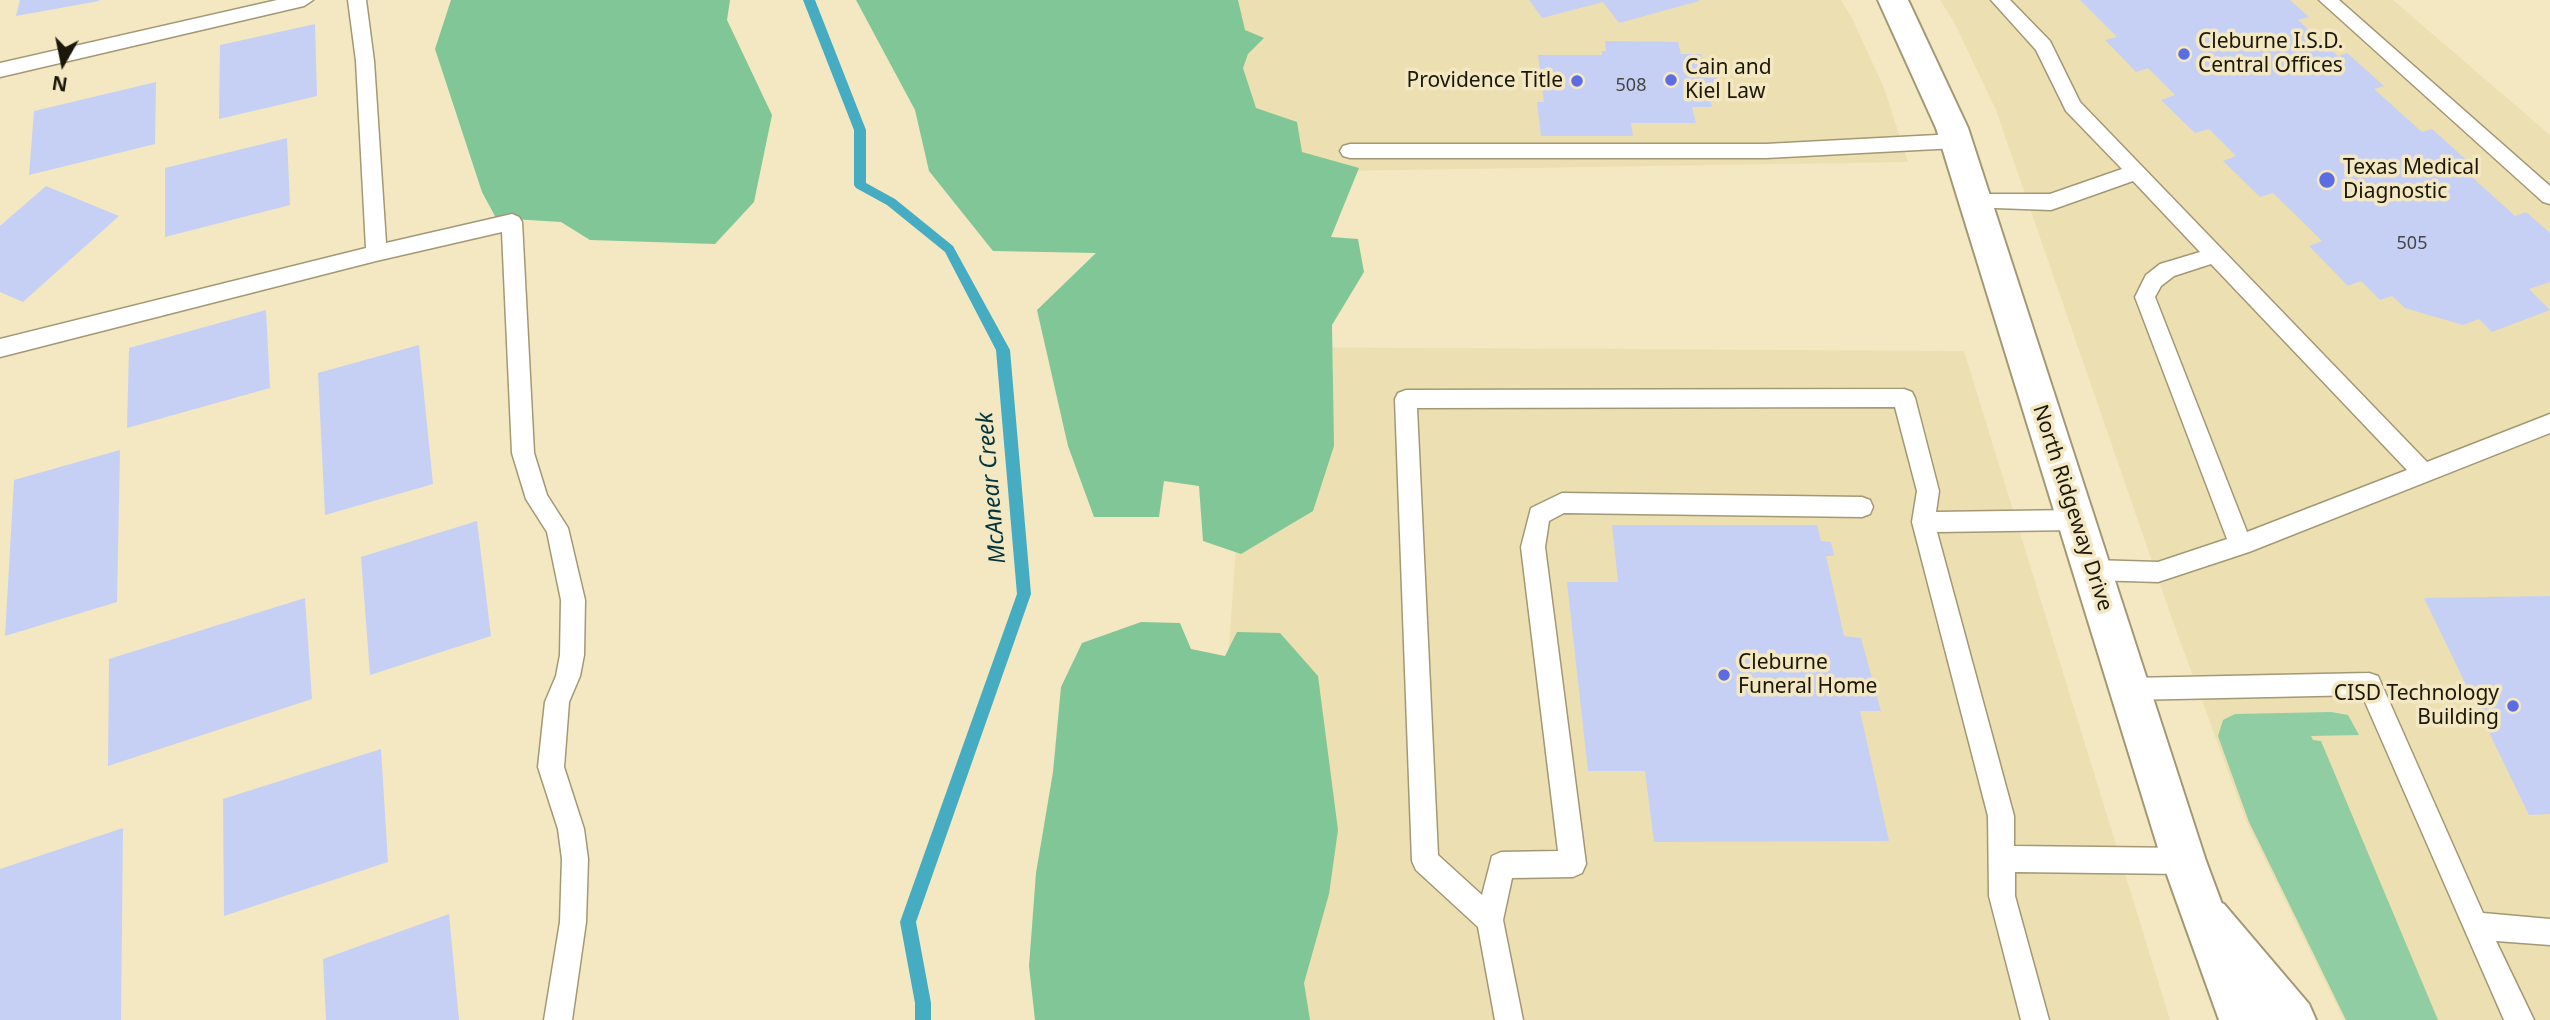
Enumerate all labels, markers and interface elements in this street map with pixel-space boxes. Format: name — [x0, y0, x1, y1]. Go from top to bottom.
north arrow — [28, 28, 98, 98]
place label: Cleburne I.S.D. Central Offices — [2198, 29, 2343, 79]
marker: Cleburne I.S.D. Central Offices — [2176, 46, 2192, 62]
place label: Cain and Kiel Law — [1685, 55, 1772, 105]
place label: Providence Title — [1407, 68, 1563, 94]
text: N — [50, 70, 69, 98]
marker: Cain and Kiel Law — [1663, 72, 1679, 88]
marker: Providence Title — [1569, 73, 1585, 89]
house number: 508 — [1616, 75, 1646, 97]
place label: Texas Medical Diagnostic — [2343, 155, 2480, 205]
marker: Texas Medical Diagnostic — [2317, 170, 2337, 190]
house number: 505 — [2397, 233, 2427, 255]
street label: North Ridgeway Drive — [2027, 402, 2117, 614]
water label: McAnear Creek — [972, 411, 1012, 565]
place label: Cleburne Funeral Home — [1738, 650, 1877, 700]
marker: Cleburne Funeral Home — [1716, 667, 1732, 683]
place label: CISD Technology Building — [2334, 681, 2499, 731]
marker: CISD Technology Building — [2505, 698, 2521, 714]

